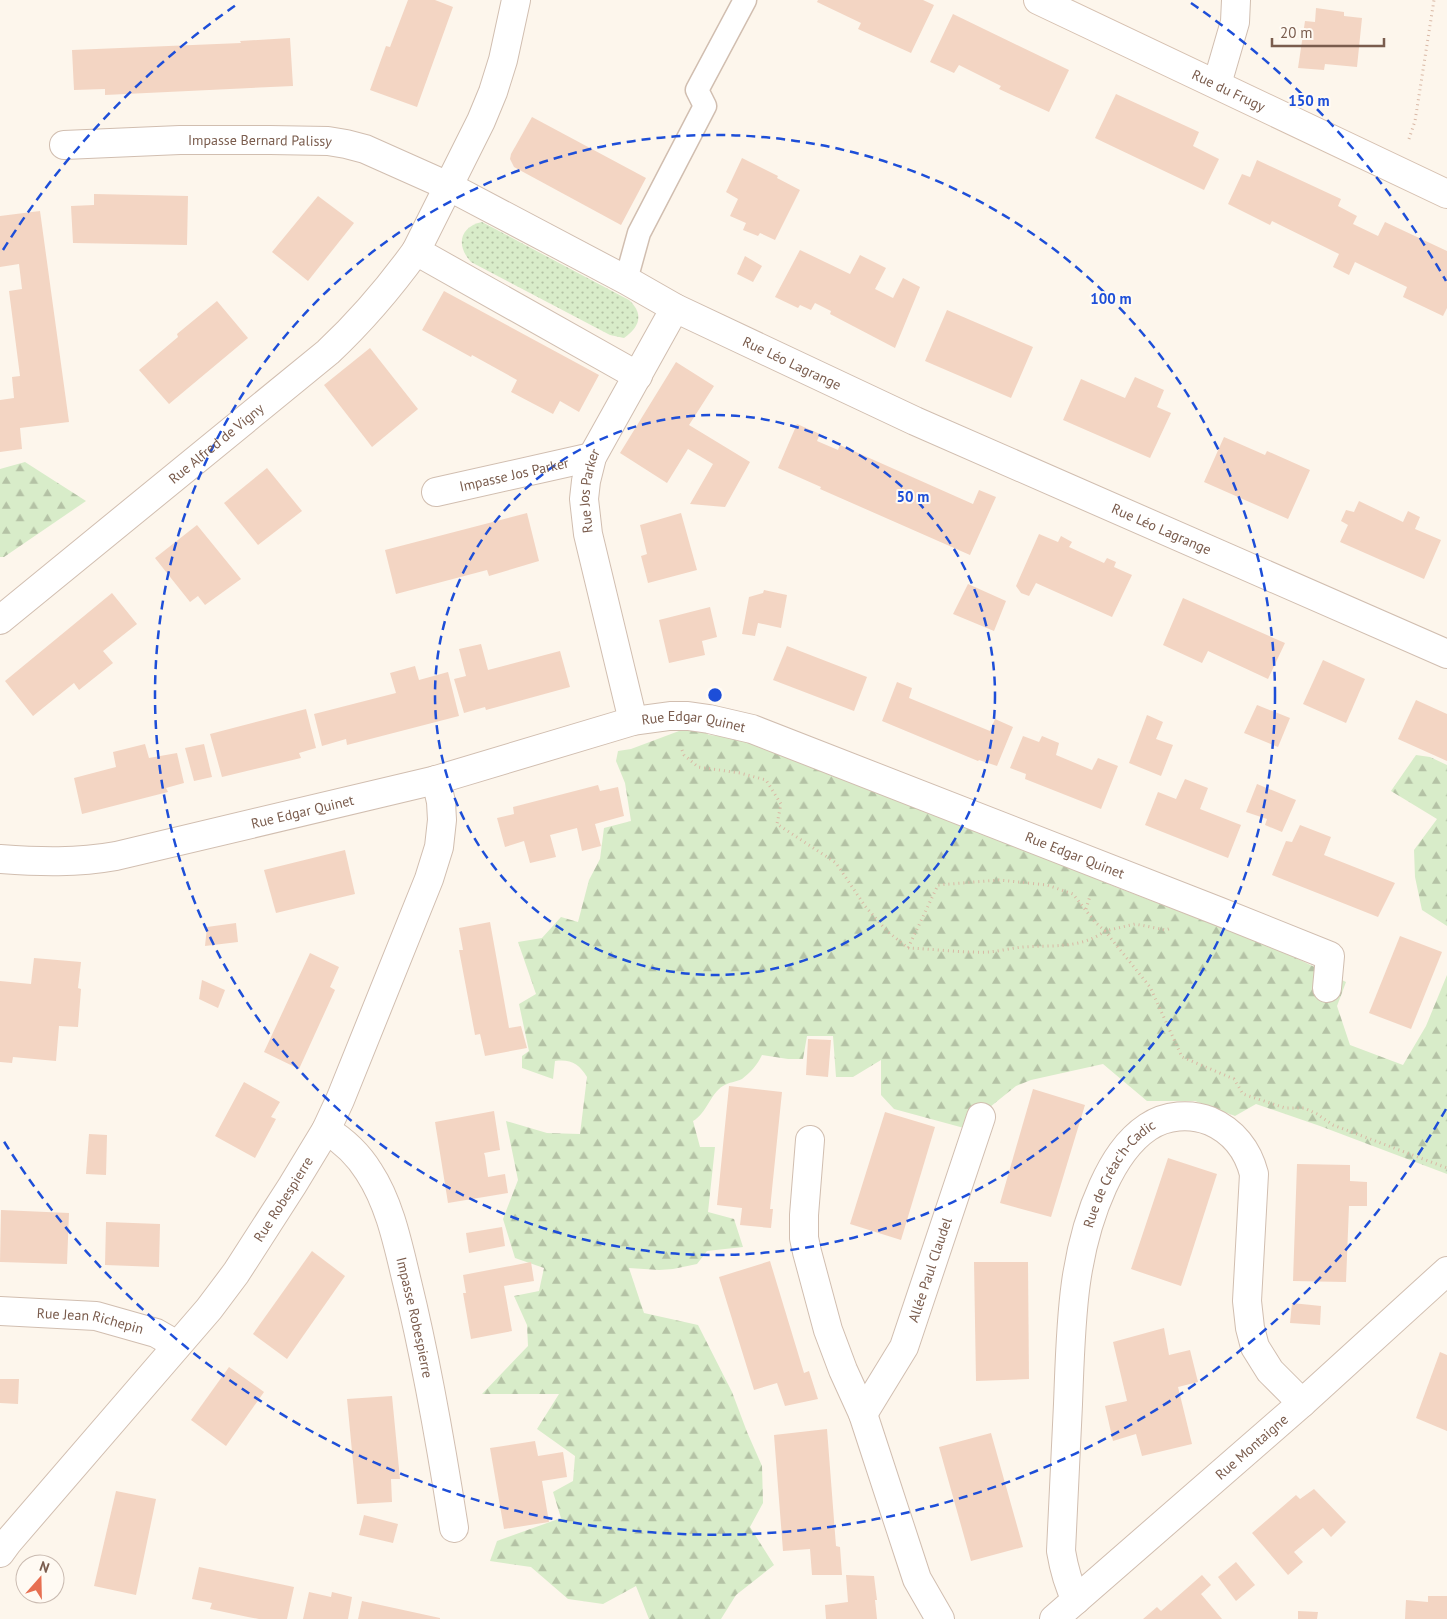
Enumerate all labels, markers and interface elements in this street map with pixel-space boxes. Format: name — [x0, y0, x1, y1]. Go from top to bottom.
scale bar — [1272, 15, 1384, 47]
text: 20 m — [1280, 23, 1313, 42]
street label: Rue du Frugy — [1189, 65, 1269, 116]
text: 150 m — [1288, 91, 1330, 110]
street label: Impasse Bernard Palissy — [188, 131, 334, 151]
text: 100 m — [1090, 289, 1132, 308]
street label: Rue Léo Lagrange — [740, 332, 844, 394]
street label: Rue Alfred de Vigny — [165, 399, 268, 488]
street label: Rue Jos Parker — [575, 445, 604, 534]
street label: Impasse Jos Parker — [458, 453, 571, 495]
text: 50 m — [897, 487, 929, 506]
street label: Rue Léo Lagrange — [1109, 499, 1214, 559]
centre of rings — [706, 686, 724, 704]
street label: Rue Edgar Quinet — [640, 707, 747, 736]
street label: Rue Edgar Quinet — [249, 791, 356, 833]
street label: Rue Edgar Quinet — [1022, 828, 1127, 883]
street label: Rue de Créac'h-Cadic — [1079, 1116, 1158, 1230]
street label: Rue Robespierre — [249, 1153, 317, 1245]
street label: Allée Paul Claudel — [904, 1215, 956, 1324]
street label: Impasse Robespierre — [392, 1255, 437, 1380]
street label: Rue Jean Richepin — [36, 1304, 146, 1338]
street label: Rue Montaigne — [1211, 1410, 1292, 1483]
north arrow — [15, 1554, 65, 1604]
text: N — [37, 1557, 52, 1577]

